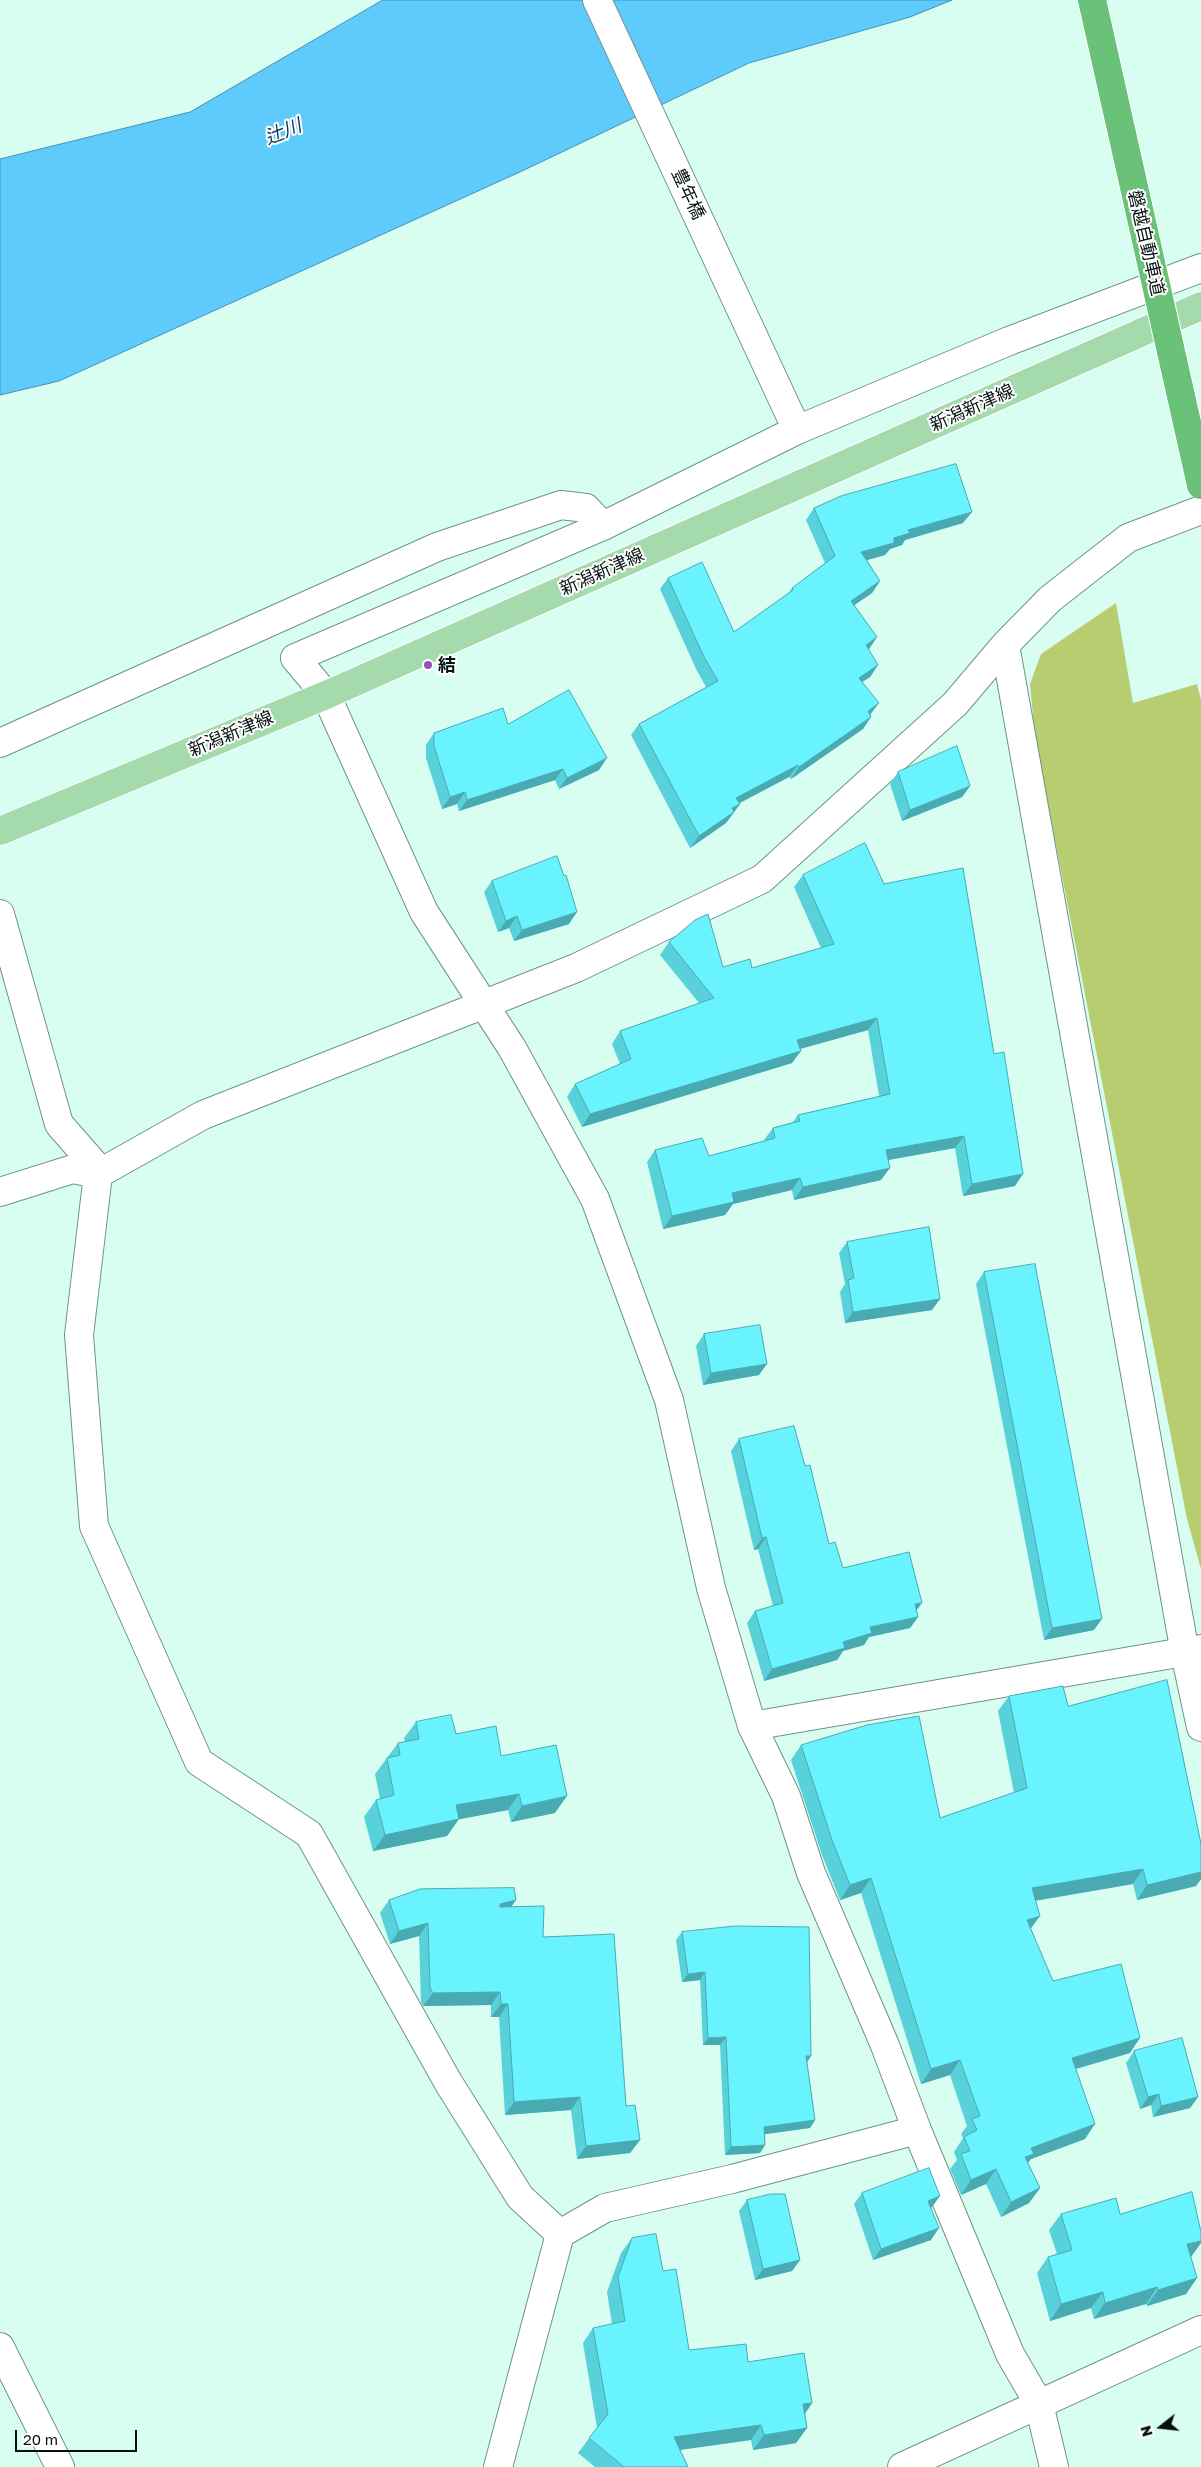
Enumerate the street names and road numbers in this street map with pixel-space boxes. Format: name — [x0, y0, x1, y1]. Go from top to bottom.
street label: 豊年橋 — [667, 165, 709, 223]
street label: 磐越自動車道 — [1123, 188, 1169, 298]
street label: 新潟新津線 — [926, 380, 1018, 436]
street label: 新潟新津線 — [556, 544, 648, 600]
street label: 新潟新津線 — [185, 706, 277, 762]

